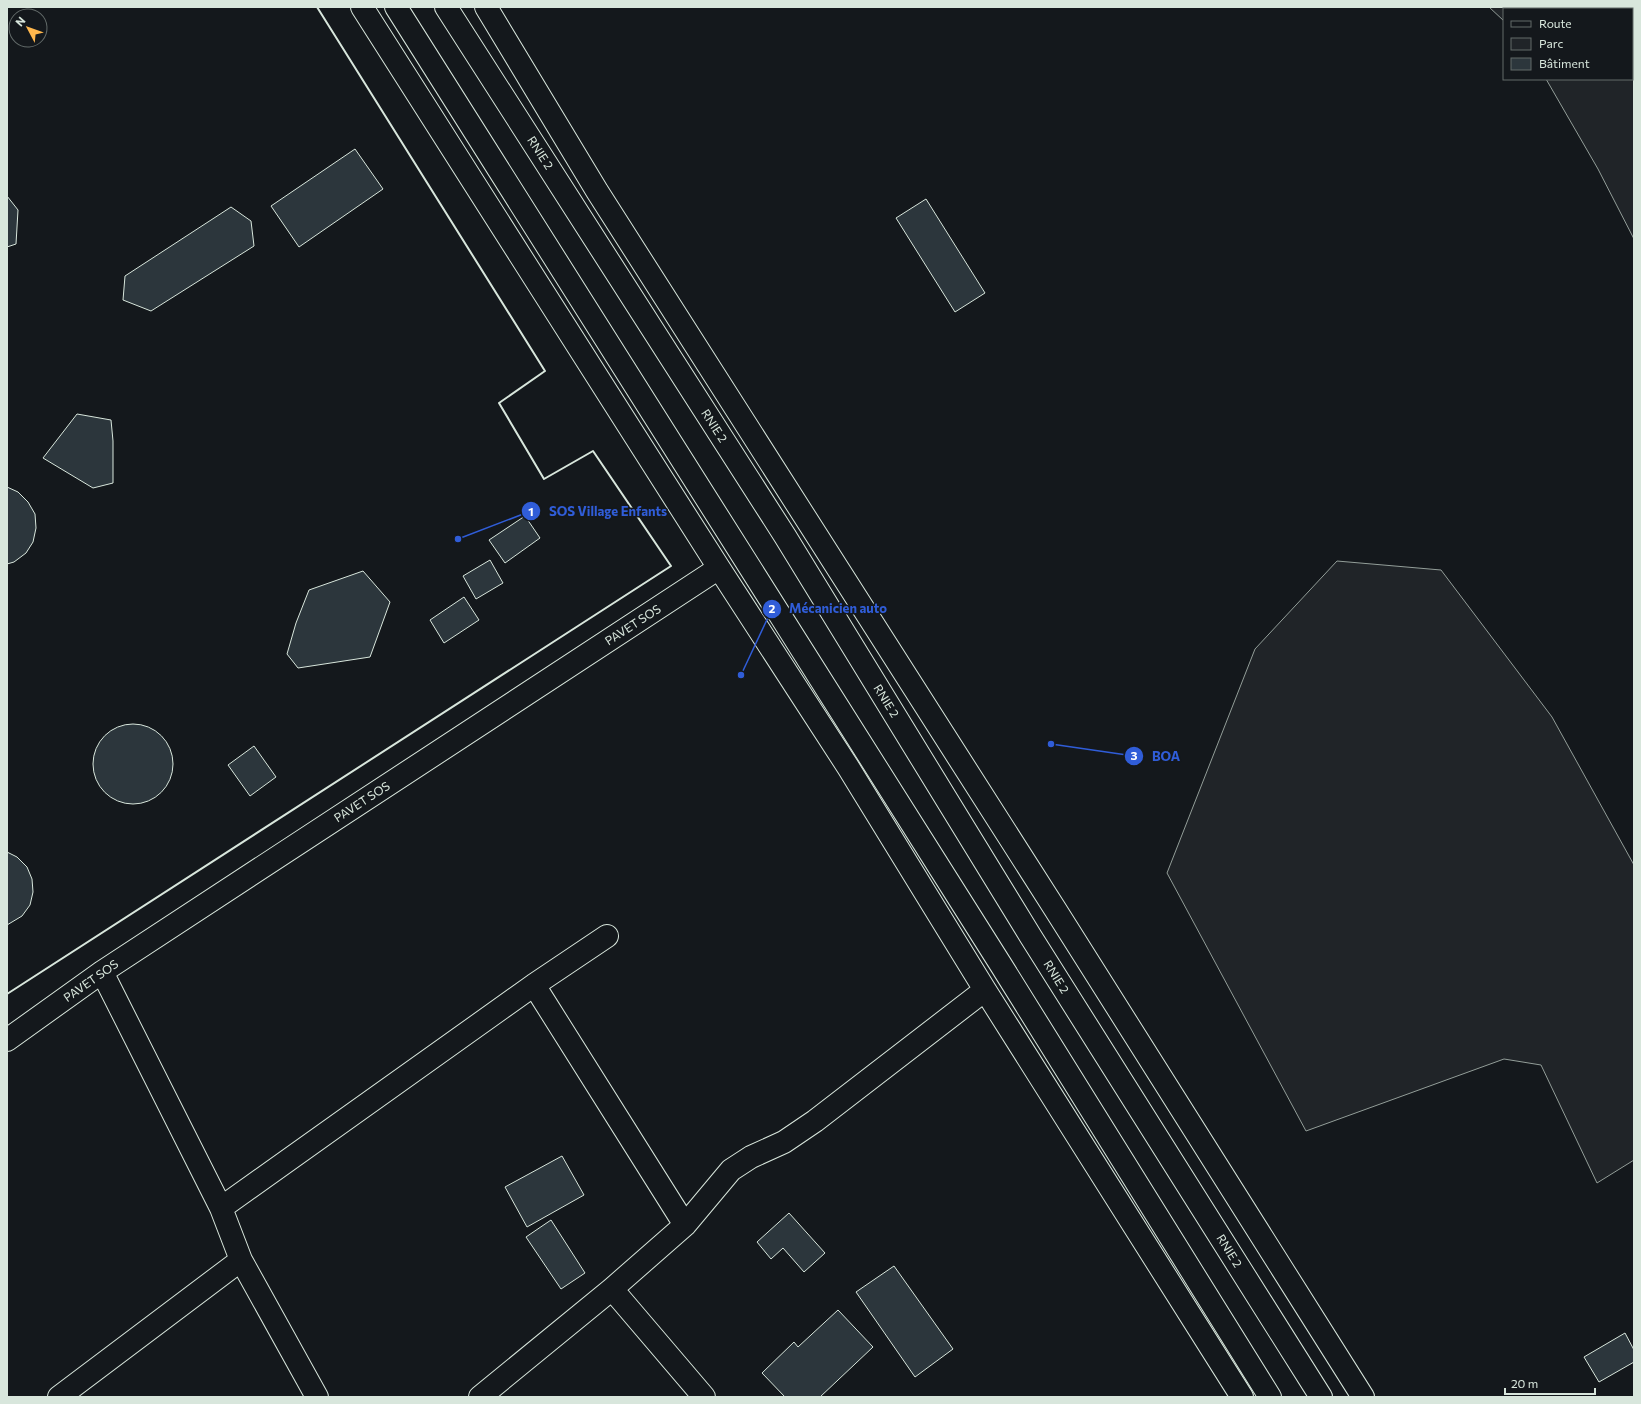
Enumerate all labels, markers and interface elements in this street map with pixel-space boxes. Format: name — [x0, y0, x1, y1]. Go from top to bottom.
north arrow — [8, 8, 48, 48]
legend — [1503, 8, 1633, 80]
text: N — [12, 14, 28, 28]
text: Route — [1539, 16, 1572, 30]
text: Parc — [1539, 36, 1563, 50]
text: Bâtiment — [1539, 56, 1590, 70]
street label: RNIE 2 — [525, 133, 557, 172]
street label: RNIE 2 — [699, 406, 731, 445]
callout: SOS Village Enfants — [521, 499, 676, 524]
text: SOS Village Enfants — [549, 503, 667, 519]
text: 1 — [528, 504, 534, 518]
callout: Mécanicien auto — [762, 596, 895, 621]
text: Mécanicien auto — [789, 600, 887, 616]
street label: PAVET SOS — [602, 601, 663, 647]
text: 2 — [769, 601, 776, 615]
street label: RNIE 2 — [871, 681, 903, 720]
callout: BOA — [1124, 744, 1188, 769]
text: 3 — [1131, 748, 1138, 762]
text: BOA — [1152, 748, 1181, 764]
street label: PAVET SOS — [331, 778, 392, 824]
street label: PAVET SOS — [60, 956, 120, 1004]
street label: RNIE 2 — [1041, 957, 1073, 996]
street label: RNIE 2 — [1214, 1231, 1246, 1270]
scale bar — [1505, 1370, 1595, 1396]
text: 20 m — [1511, 1376, 1538, 1390]

